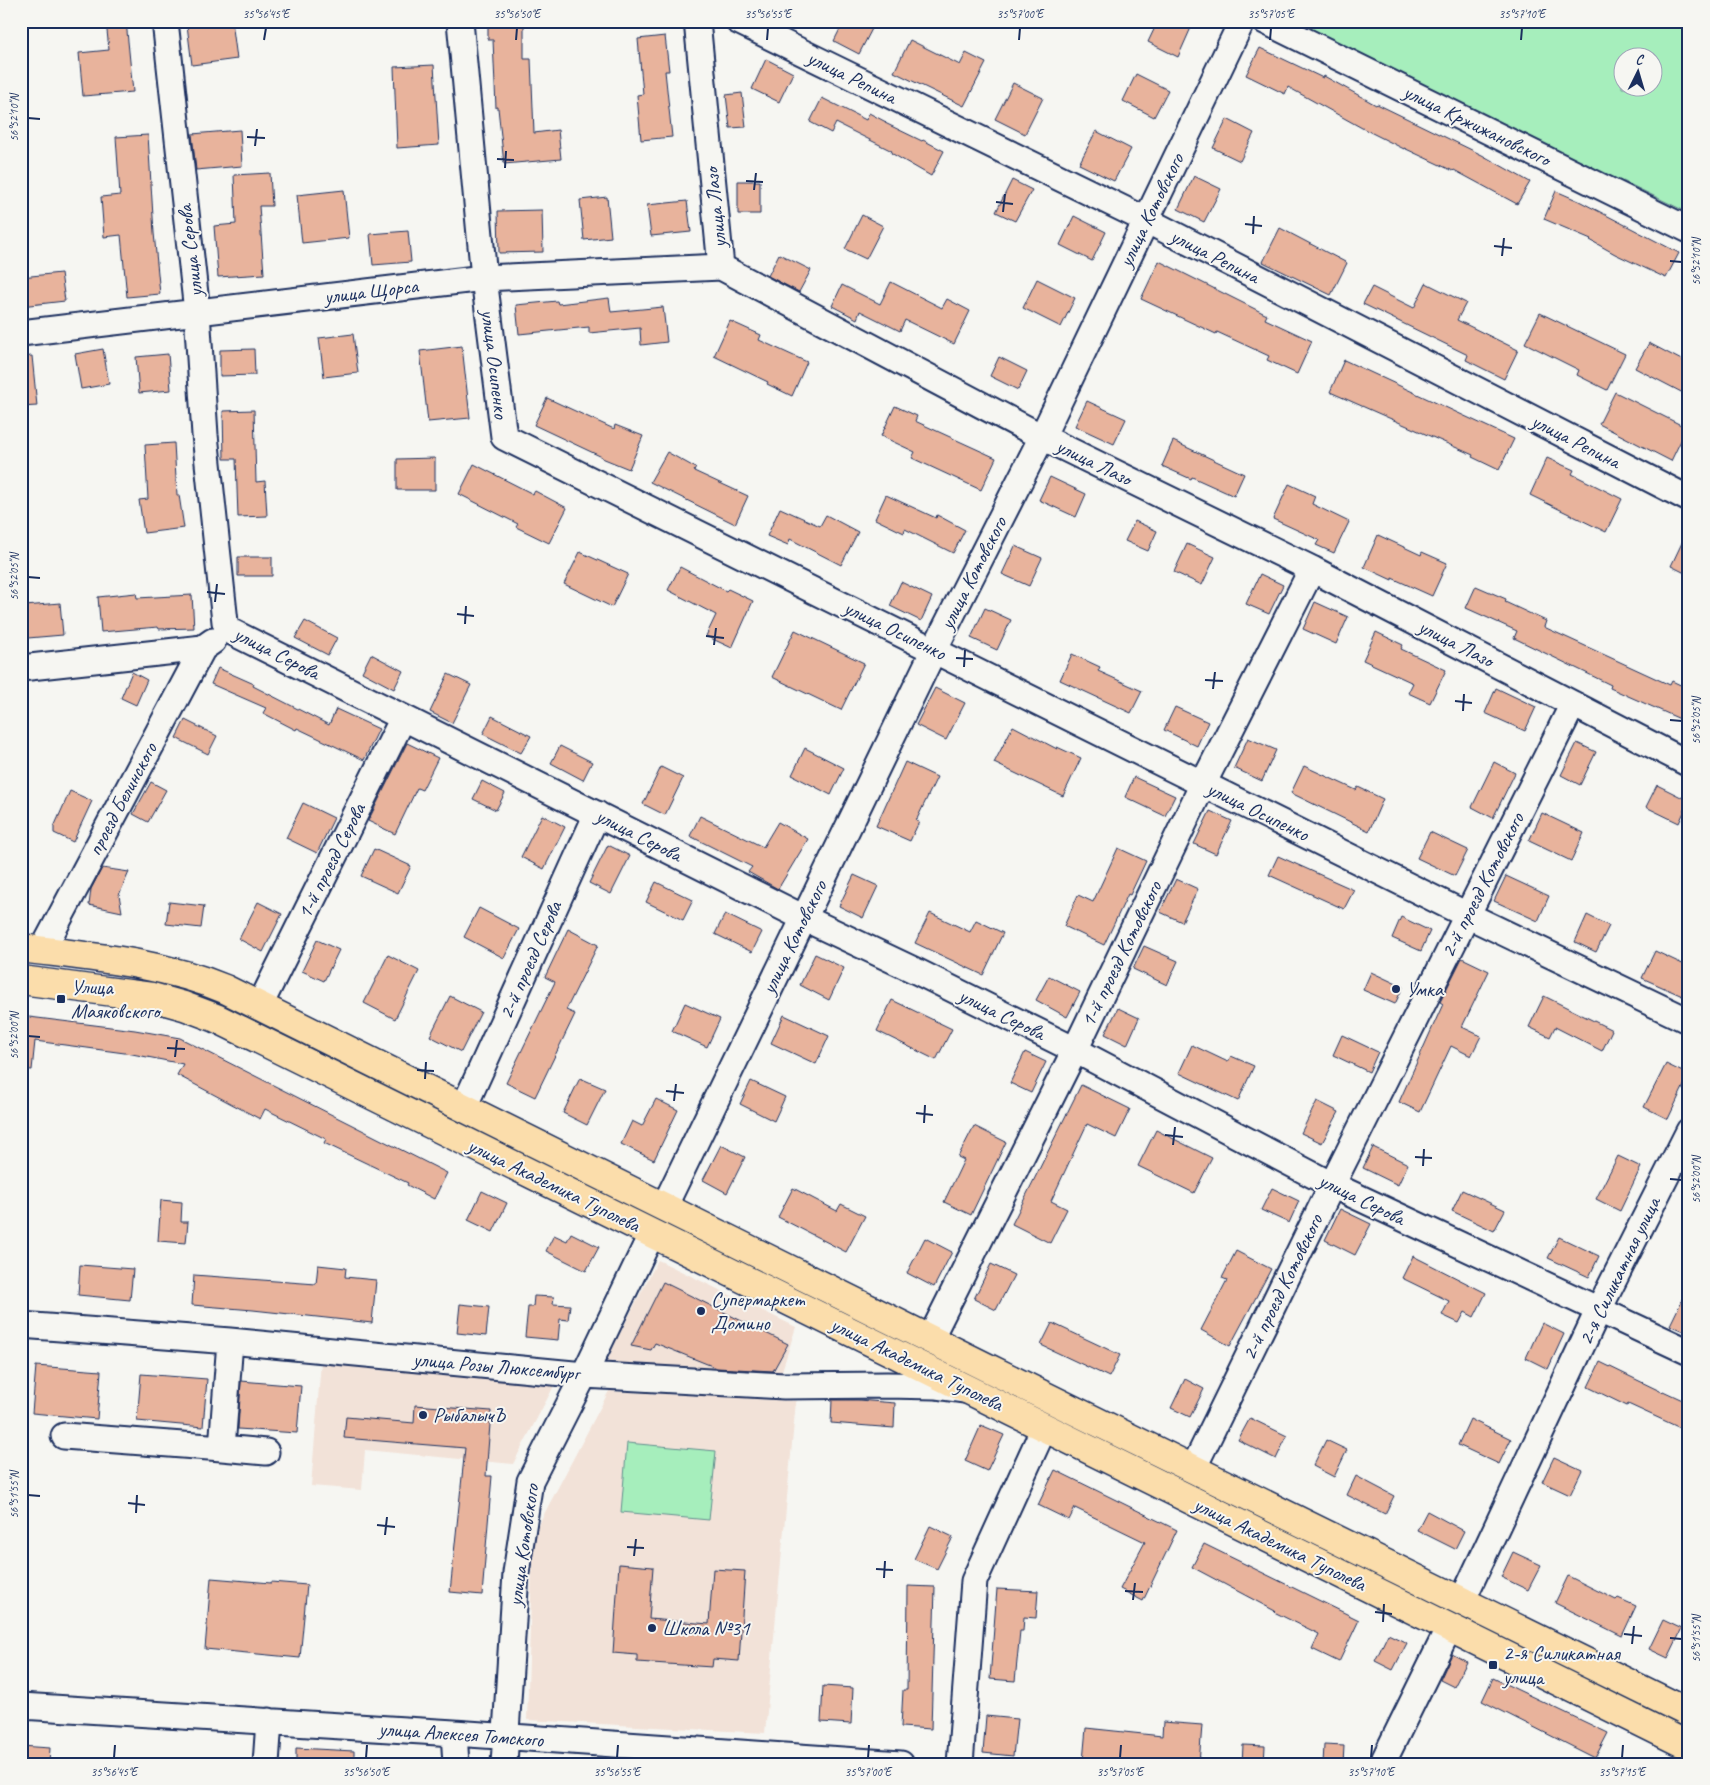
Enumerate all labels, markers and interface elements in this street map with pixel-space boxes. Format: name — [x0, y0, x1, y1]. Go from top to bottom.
text: 35°56'45"E — [243, 6, 291, 22]
text: 35°56'50"E — [494, 6, 542, 22]
text: 35°56'55"E — [745, 6, 793, 22]
text: 35°57'00"E — [997, 6, 1045, 22]
text: 35°57'05"E — [1248, 6, 1296, 22]
text: 35°57'10"E — [1499, 6, 1547, 22]
street label: улица Репина — [801, 43, 903, 111]
north arrow — [1612, 48, 1662, 98]
text: С — [1635, 51, 1645, 69]
street label: улица Кржижановского — [1398, 77, 1557, 173]
text: 56°52'10"N — [6, 93, 22, 142]
street label: улица Котовского — [1111, 148, 1190, 273]
street label: улица Лазо — [698, 164, 732, 251]
street label: улица Серова — [171, 201, 209, 301]
street label: улица Репина — [1165, 222, 1266, 290]
text: 56°52'10"N — [1688, 237, 1704, 286]
street label: улица Щорса — [321, 272, 421, 310]
street label: улица Осипенко — [475, 306, 515, 422]
street label: улица Репина — [1526, 407, 1627, 475]
street label: улица Лазо — [1050, 432, 1138, 492]
street label: улица Котовского — [933, 511, 1013, 636]
text: 56°52'05"N — [6, 552, 22, 601]
street label: улица Осипенко — [838, 593, 952, 666]
street label: улица Лазо — [1412, 612, 1500, 674]
street label: улица Серова — [228, 619, 326, 687]
text: 56°52'05"N — [1688, 696, 1704, 745]
street label: проезд Белинского — [81, 737, 163, 860]
street label: улица Осипенко — [1201, 774, 1315, 847]
street label: 1-й проезд Серова — [291, 798, 372, 923]
street label: улица Серова — [590, 801, 688, 869]
street label: 2-й проезд Котовского — [1434, 807, 1530, 962]
street label: улица Котовского — [754, 875, 833, 1000]
street label: 1-й проезд Котовского — [1074, 875, 1168, 1031]
street label: 2-й проезд Серова — [492, 896, 568, 1023]
place label: Улица Маяковского — [71, 974, 162, 1024]
place label: Умка — [1406, 976, 1445, 1002]
street label: улица Серова — [953, 981, 1051, 1047]
marker: Умка — [1390, 983, 1402, 995]
marker: Улица Маяковского — [55, 993, 67, 1005]
text: 56°52'00"N — [6, 1011, 22, 1060]
street label: улица Академика Туполева — [462, 1131, 646, 1239]
text: 56°52'00"N — [1688, 1155, 1704, 1204]
street label: улица Серова — [1313, 1166, 1411, 1232]
street label: 2-я Силикатная улица — [1572, 1191, 1667, 1349]
street label: 2-й проезд Котовского — [1235, 1208, 1329, 1364]
place label: Супермаркет Домино — [711, 1286, 806, 1336]
marker: Супермаркет Домино — [695, 1305, 707, 1317]
street label: улица Академика Туполева — [825, 1310, 1009, 1418]
street label: улица Розы Люксембург — [410, 1346, 583, 1386]
place label: РыбалычЪ — [433, 1402, 506, 1428]
marker: РыбалычЪ — [417, 1409, 429, 1421]
text: 56°51'55"N — [6, 1470, 22, 1519]
street label: улица Котовского — [501, 1481, 545, 1610]
street label: улица Академика Туполева — [1188, 1490, 1372, 1598]
text: 56°51'55"N — [1688, 1614, 1704, 1663]
place label: Школа №31 — [662, 1615, 751, 1641]
marker: Школа №31 — [646, 1622, 658, 1634]
place label: 2-я Силикатная улица — [1501, 1640, 1621, 1690]
marker: 2-я Силикатная улица — [1487, 1659, 1499, 1671]
street label: улица Алексея Томского — [376, 1715, 546, 1753]
text: 35°56'45"E — [91, 1764, 139, 1780]
text: 35°56'50"E — [343, 1764, 391, 1780]
text: 35°56'55"E — [594, 1764, 642, 1780]
text: 35°57'00"E — [845, 1764, 893, 1780]
text: 35°57'05"E — [1097, 1764, 1145, 1780]
text: 35°57'10"E — [1348, 1764, 1396, 1780]
text: 35°57'15"E — [1599, 1764, 1647, 1780]

